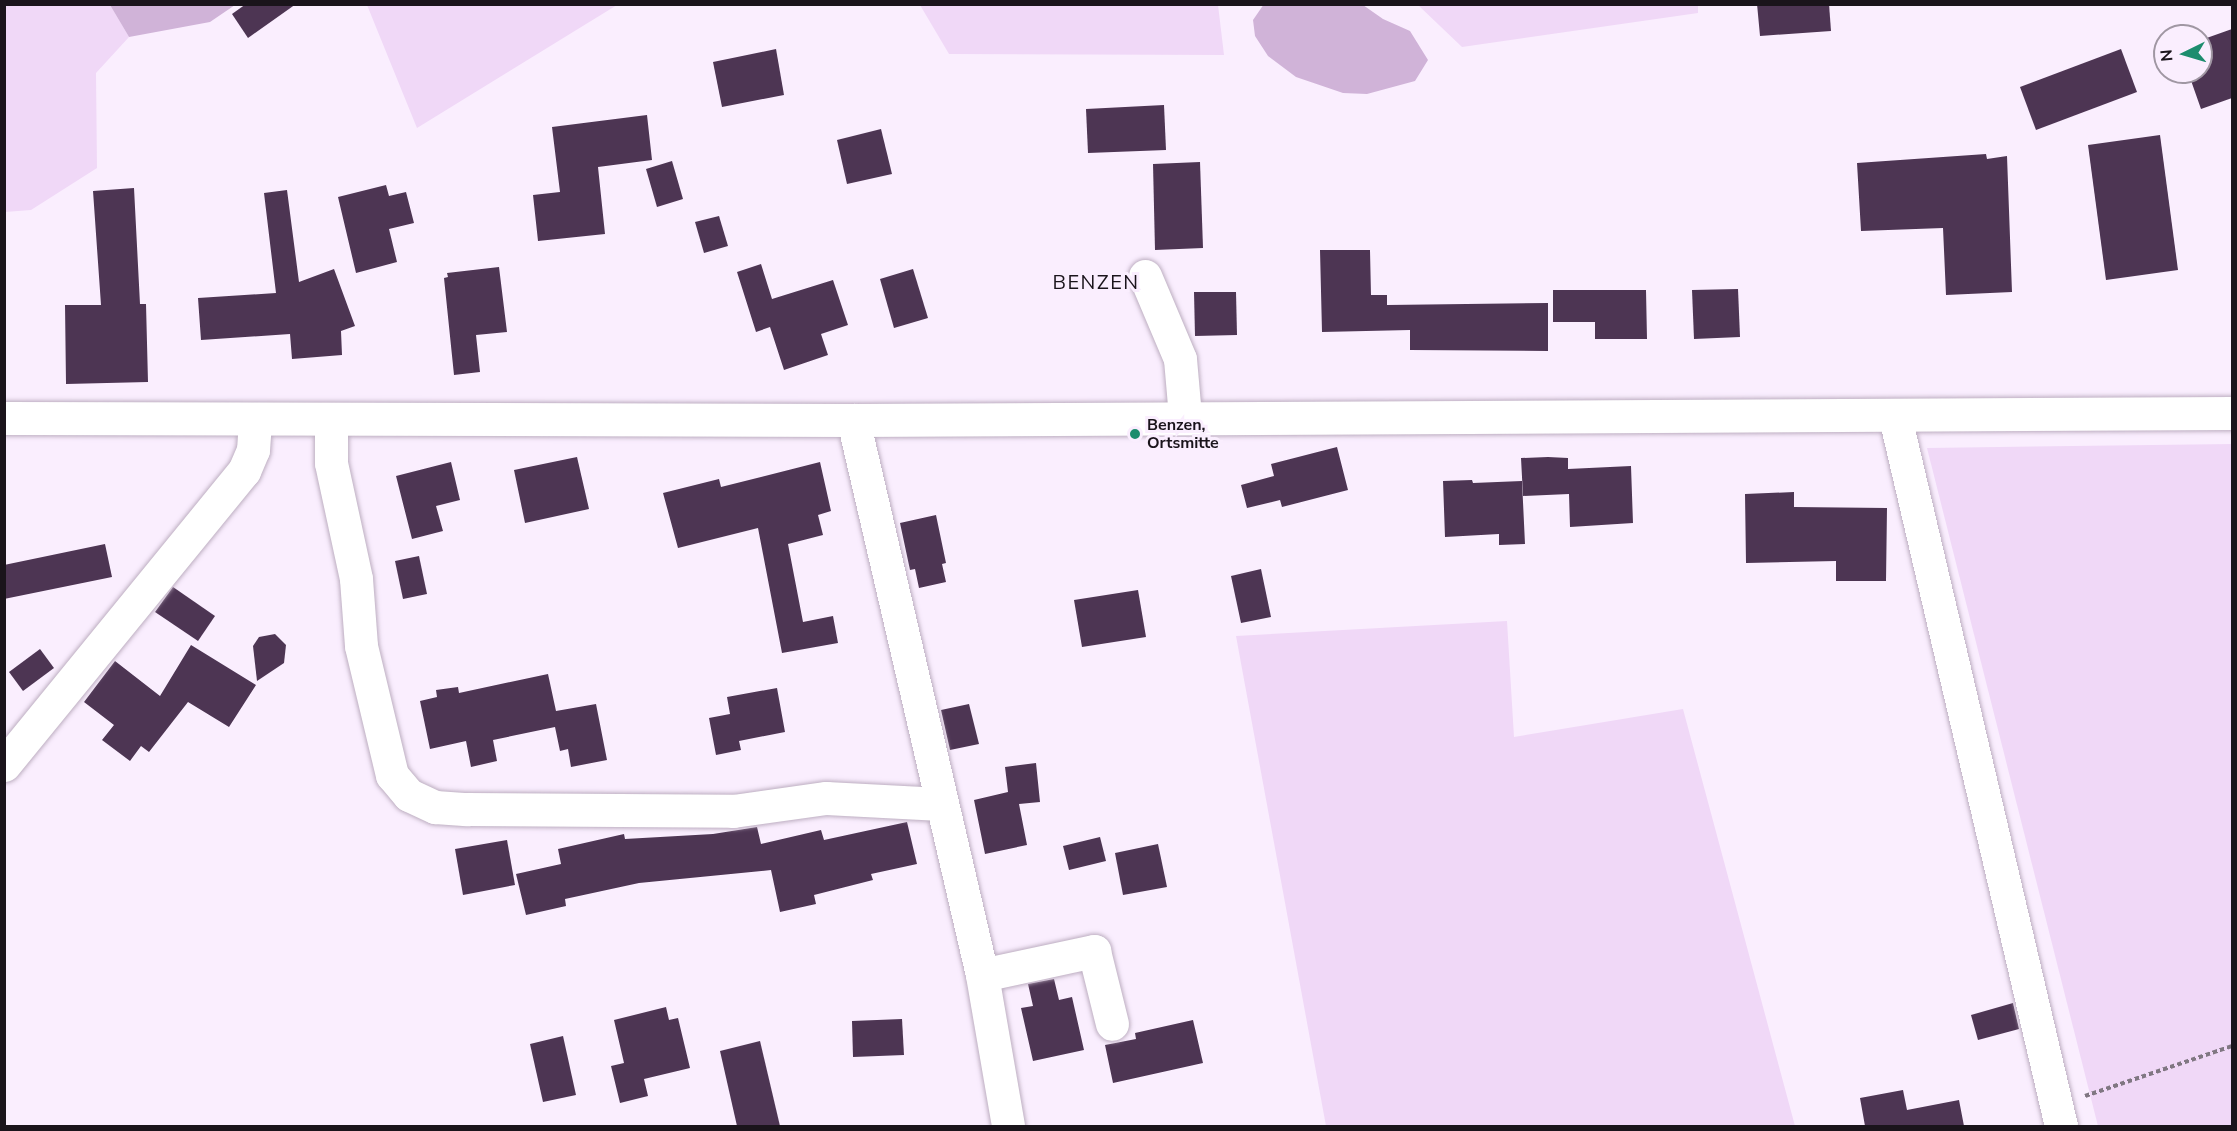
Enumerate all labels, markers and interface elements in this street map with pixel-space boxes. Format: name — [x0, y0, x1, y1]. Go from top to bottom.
north arrow — [2153, 24, 2213, 84]
text: N — [2156, 48, 2179, 62]
district label: BENZEN — [1052, 270, 1140, 294]
place label: Benzen, Ortsmitte — [1147, 415, 1219, 453]
marker: Benzen, Ortsmitte — [1128, 427, 1142, 441]

